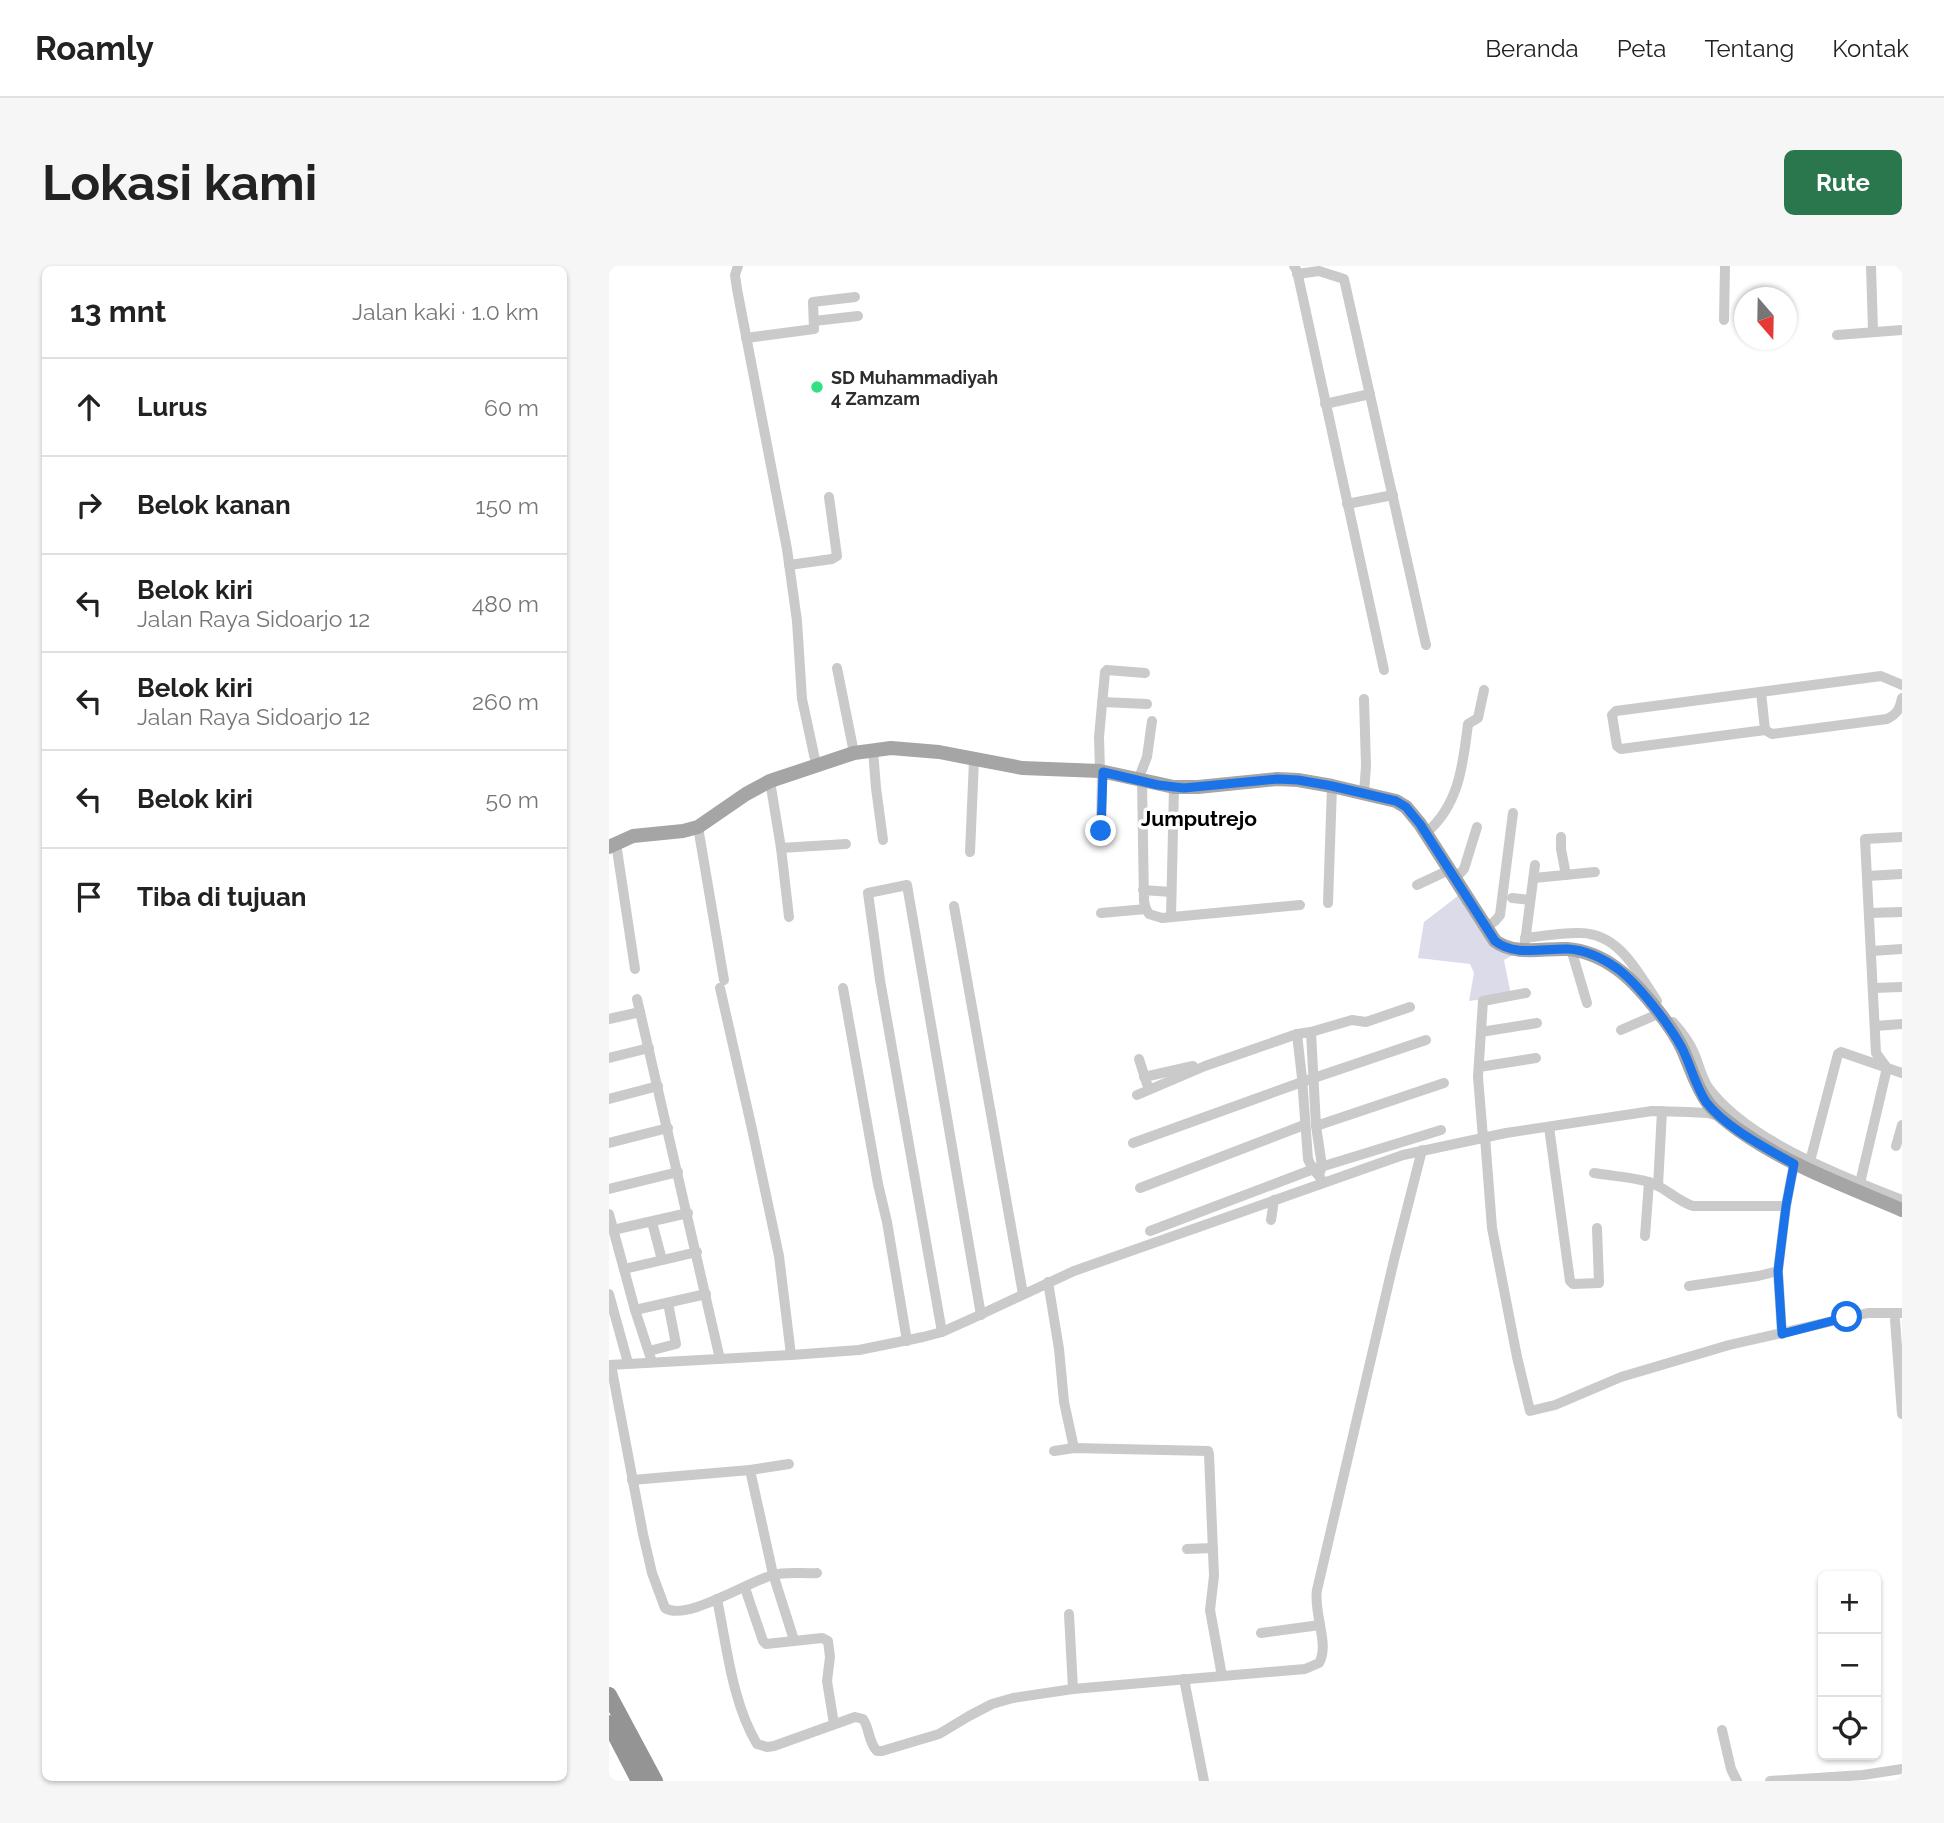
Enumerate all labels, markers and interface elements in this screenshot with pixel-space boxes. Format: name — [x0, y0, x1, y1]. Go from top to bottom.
text: Roamly — [35, 29, 154, 68]
text: Beranda — [1485, 34, 1579, 63]
text: Peta — [1617, 34, 1666, 63]
text: Tentang — [1704, 34, 1794, 63]
text: Kontak — [1832, 34, 1909, 63]
button: Rute — [1784, 150, 1902, 215]
text: Lokasi kami — [42, 154, 317, 211]
north arrow — [1734, 287, 1797, 350]
text: 13 mnt — [70, 294, 166, 329]
text: Jalan kaki · 1.0 km — [352, 298, 539, 325]
place label: SD Muhammadiyah 4 Zamzam — [831, 367, 998, 409]
marker: SD Muhammadiyah 4 Zamzam — [809, 379, 825, 395]
icon: ahead — [70, 388, 108, 426]
text: Lurus — [137, 392, 207, 422]
text: 60 m — [484, 394, 539, 421]
icon: right — [70, 486, 108, 524]
text: Belok kanan — [137, 490, 291, 520]
text: 150 m — [476, 492, 539, 519]
text: Belok kiri — [137, 575, 253, 605]
icon: left — [70, 584, 108, 622]
text: 480 m — [472, 590, 539, 617]
text: Jalan Raya Sidoarjo 12 — [137, 605, 370, 632]
text: Belok kiri — [137, 673, 253, 703]
icon: left — [70, 682, 108, 720]
text: 260 m — [472, 688, 539, 715]
text: Jalan Raya Sidoarjo 12 — [137, 703, 370, 730]
icon: left — [70, 780, 108, 818]
text: Belok kiri — [137, 784, 253, 814]
text: 50 m — [485, 786, 539, 813]
district label: Jumputrejo — [1141, 806, 1257, 831]
route end — [1085, 815, 1116, 846]
icon: arrive — [70, 878, 108, 916]
text: Tiba di tujuan — [137, 882, 307, 912]
route start — [1831, 1301, 1862, 1332]
map controls — [1818, 1571, 1881, 1760]
button: + — [1818, 1571, 1881, 1634]
button: − — [1818, 1634, 1881, 1697]
button: locate — [1818, 1697, 1881, 1760]

